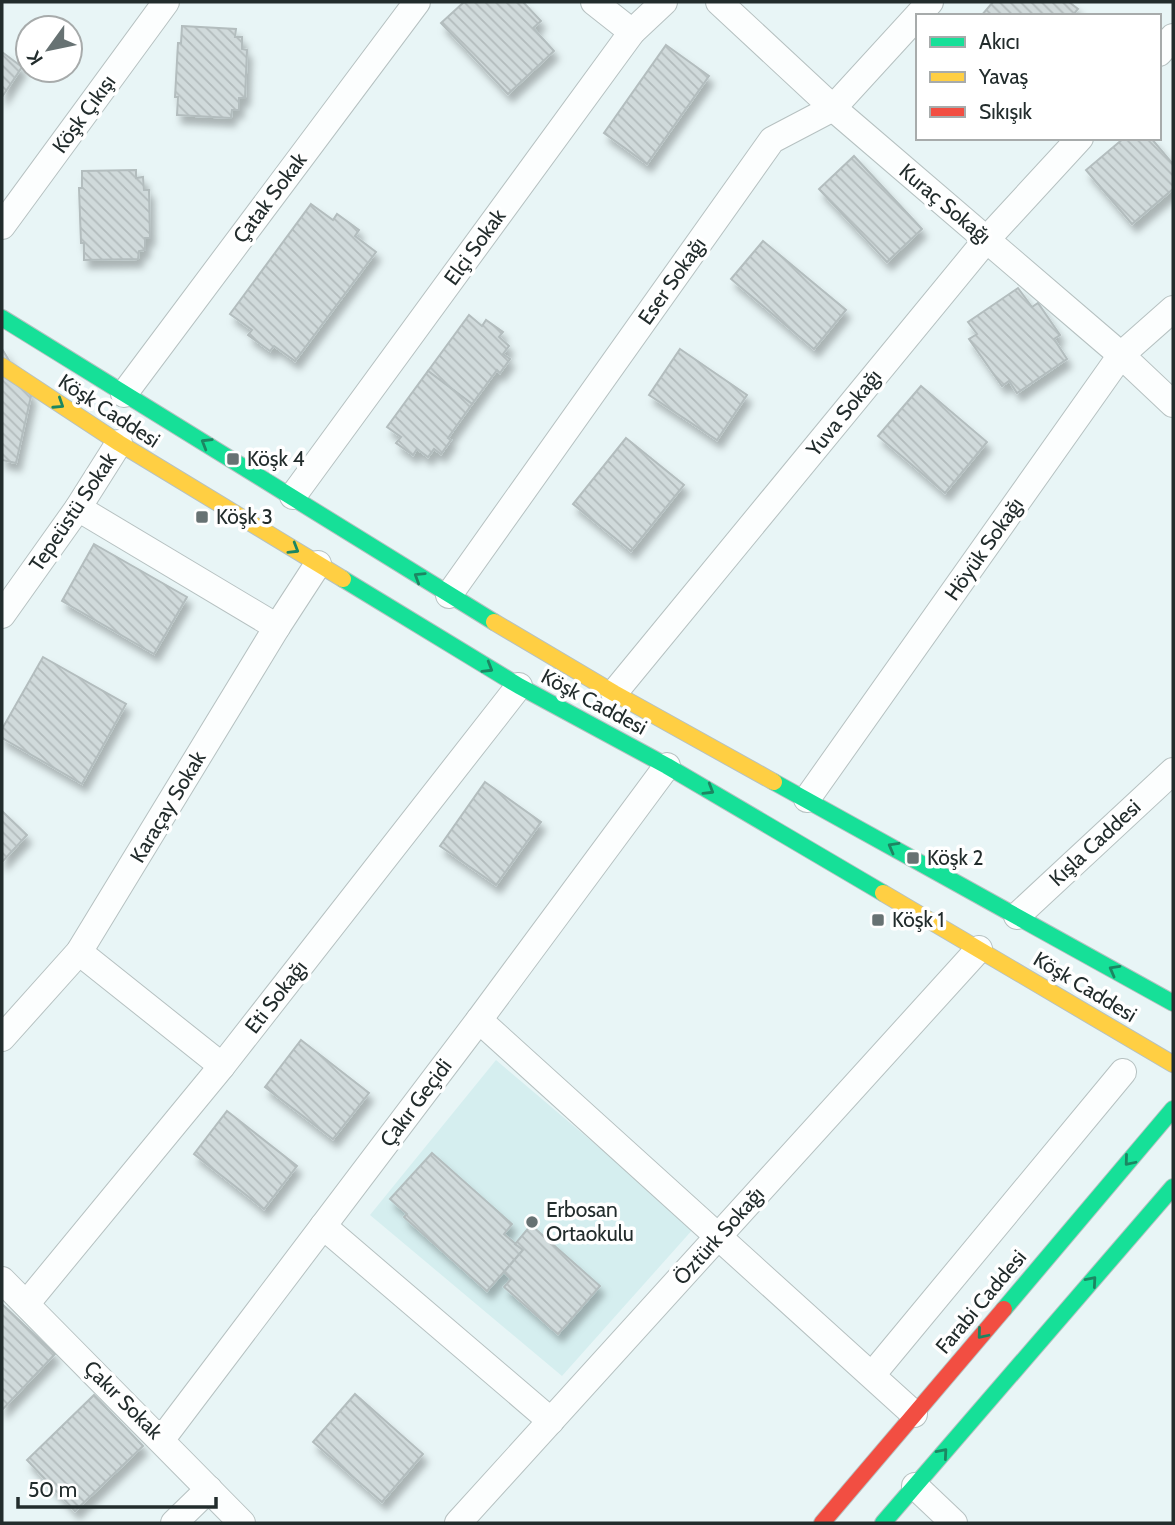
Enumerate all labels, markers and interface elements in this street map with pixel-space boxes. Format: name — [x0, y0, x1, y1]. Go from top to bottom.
north arrow — [14, 14, 84, 84]
legend — [916, 14, 1161, 140]
text: Akıcı — [979, 29, 1020, 54]
text: K — [22, 47, 48, 69]
text: Yavaş — [978, 64, 1028, 89]
street label: Köşk Çıkışı — [47, 70, 120, 158]
text: Sıkışık — [979, 99, 1033, 124]
street label: Çatak Sokak — [228, 147, 312, 248]
street label: Kuraç Sokağı — [895, 158, 996, 249]
street label: Elçi Sokak — [439, 203, 511, 290]
street label: Eser Sokağı — [633, 232, 711, 329]
street label: Yuva Sokağı — [800, 364, 886, 462]
street label: Köşk Caddesi — [54, 369, 165, 453]
one-way arrow — [51, 396, 64, 408]
one-way arrow — [200, 438, 213, 451]
place label: Köşk 4 — [247, 446, 305, 471]
street label: Tepeüstü Sokak — [24, 447, 122, 576]
marker: Köşk 4 — [225, 451, 241, 467]
street label: Höyük Sokağı — [939, 493, 1028, 605]
place label: Köşk 3 — [216, 504, 273, 529]
marker: Köşk 3 — [194, 509, 210, 525]
one-way arrow — [286, 541, 299, 554]
one-way arrow — [414, 572, 427, 585]
one-way arrow — [481, 659, 494, 672]
street label: Köşk Caddesi — [537, 663, 651, 740]
street label: Karaçay Sokak — [124, 746, 211, 867]
one-way arrow — [701, 782, 714, 795]
street label: Kışla Caddesi — [1044, 794, 1145, 891]
one-way arrow — [888, 842, 901, 855]
place label: Köşk 2 — [927, 845, 984, 870]
marker: Köşk 2 — [905, 850, 921, 866]
place label: Köşk 1 — [892, 907, 944, 932]
marker: Köşk 1 — [870, 912, 886, 928]
street label: Köşk Caddesi — [1029, 946, 1141, 1027]
street label: Eti Sokağı — [239, 955, 312, 1038]
one-way arrow — [1108, 965, 1121, 978]
street label: Çakır Geçidi — [375, 1054, 457, 1151]
one-way arrow — [1125, 1152, 1137, 1165]
street label: Öztürk Sokağı — [668, 1182, 769, 1290]
place label: Erbosan Ortaokulu — [546, 1197, 634, 1246]
marker: Erbosan Ortaokulu — [524, 1214, 540, 1230]
street label: Farabi Caddesi — [930, 1245, 1031, 1359]
one-way arrow — [1084, 1276, 1096, 1289]
one-way arrow — [978, 1326, 990, 1339]
street label: Çakır Sokak — [79, 1355, 168, 1445]
one-way arrow — [935, 1448, 947, 1461]
scale bar — [18, 1466, 215, 1510]
text: 50 m — [28, 1477, 77, 1502]

